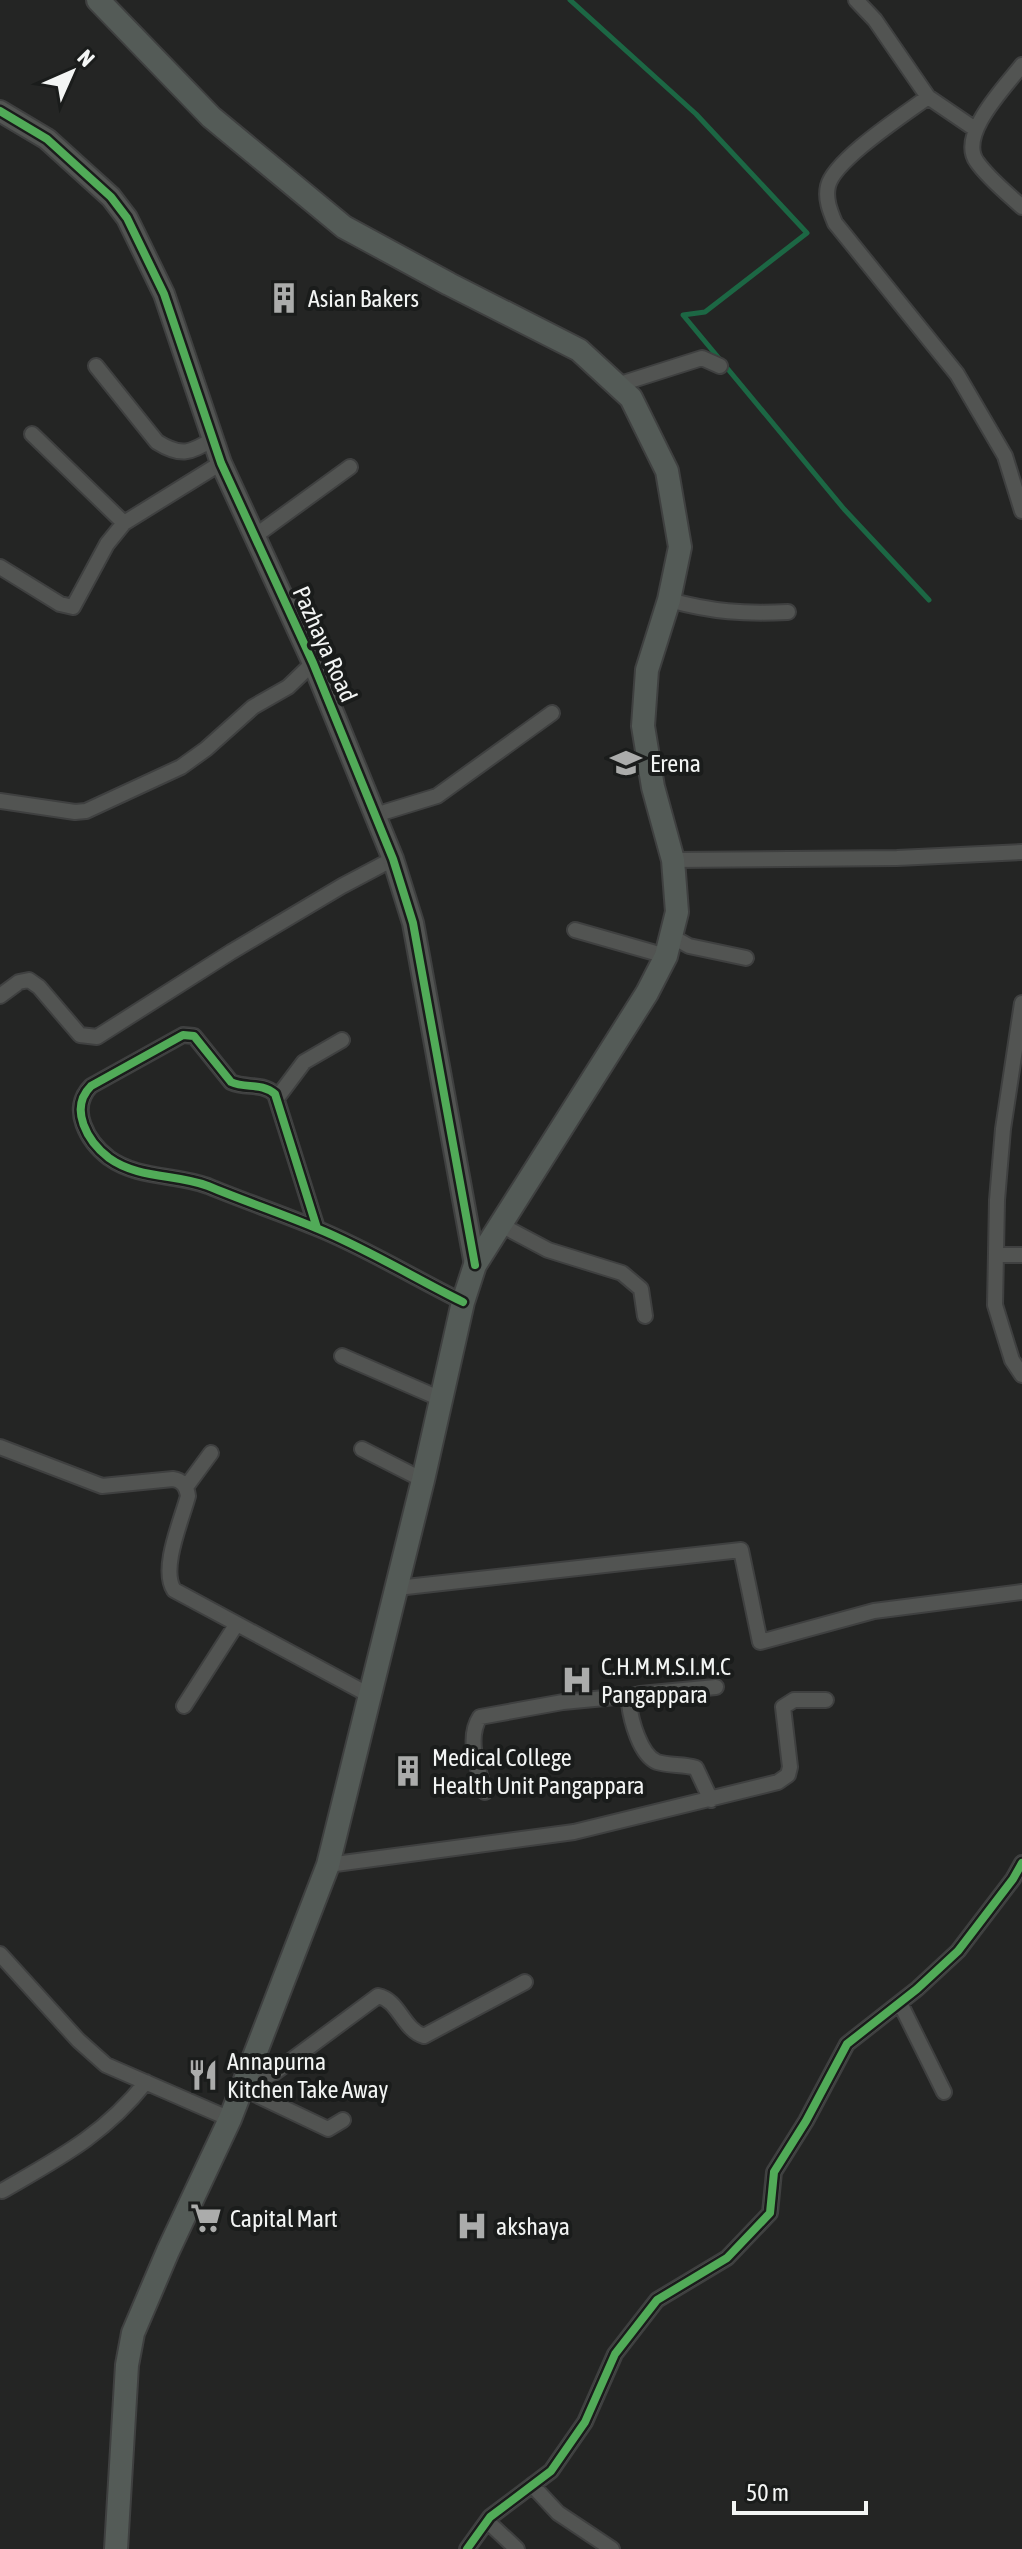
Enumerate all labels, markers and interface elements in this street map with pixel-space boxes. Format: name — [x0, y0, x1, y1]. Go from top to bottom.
north arrow — [32, 32, 112, 112]
text: N — [72, 44, 100, 72]
building icon: Asian Bakers — [267, 281, 301, 315]
place label: Asian Bakers — [308, 285, 419, 312]
street label: Pazhaya Road — [287, 582, 363, 706]
school or university icon: Erena — [609, 746, 643, 780]
place label: Erena — [650, 750, 701, 777]
place label: C.H.M.M.S.I.M.C Pangappara — [601, 1653, 731, 1708]
hospital icon: C.H.M.M.S.I.M.C Pangappara — [560, 1663, 594, 1697]
place label: Medical College Health Unit Pangappara — [432, 1744, 644, 1799]
building icon: Medical College Health Unit Pangappara — [391, 1754, 425, 1788]
place label: Annapurna Kitchen Take Away — [227, 2048, 389, 2103]
restaurant icon: Annapurna Kitchen Take Away — [186, 2058, 220, 2092]
supermarket icon: Capital Mart — [189, 2201, 223, 2235]
place label: Capital Mart — [230, 2205, 338, 2232]
hospital icon: akshaya — [455, 2209, 489, 2243]
place label: akshaya — [496, 2213, 570, 2240]
scale bar — [734, 2465, 866, 2515]
text: 50 m — [746, 2479, 789, 2506]

